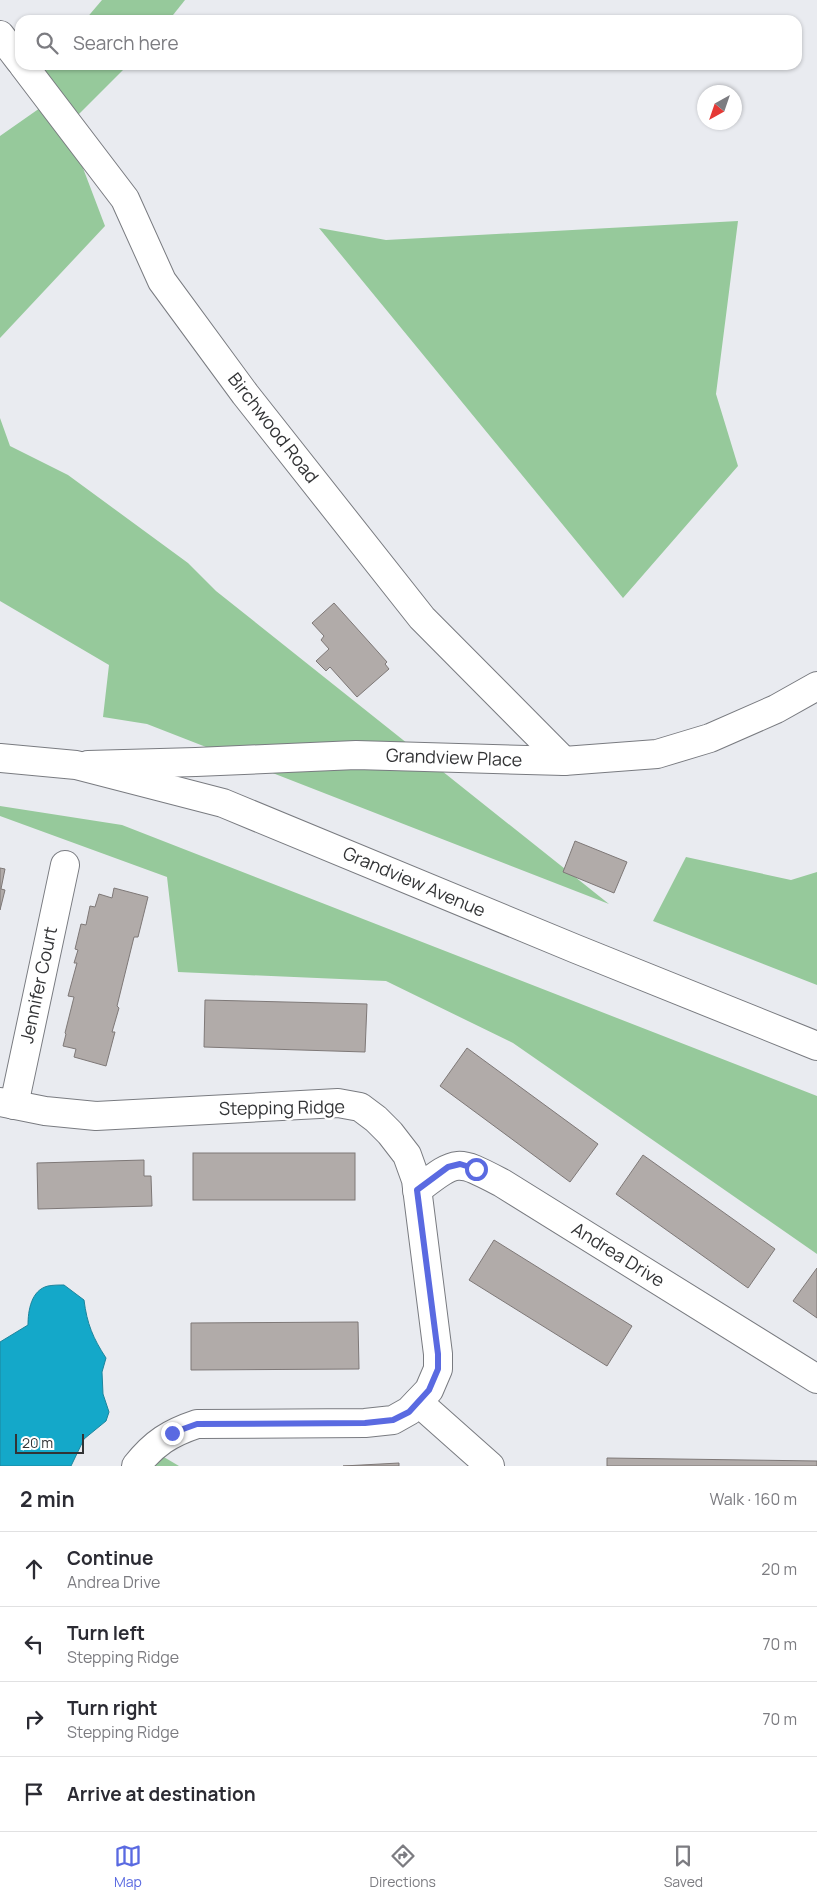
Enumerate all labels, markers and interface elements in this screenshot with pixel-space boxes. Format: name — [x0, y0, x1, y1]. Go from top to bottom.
search box — [15, 15, 802, 70]
icon: search — [33, 29, 61, 57]
text: Search here — [73, 30, 179, 56]
north arrow — [697, 85, 742, 130]
street label: Birchwood Road — [223, 367, 324, 488]
street label: Grandview Place — [385, 743, 523, 771]
street label: Grandview Avenue — [339, 840, 489, 922]
street label: Jennifer Court — [14, 924, 62, 1045]
street label: Stepping Ridge — [219, 1094, 345, 1120]
route start — [465, 1158, 488, 1181]
street label: Andrea Drive — [568, 1216, 669, 1292]
route end — [161, 1422, 184, 1445]
scale bar — [15, 1431, 84, 1454]
text: 20 m — [22, 1433, 53, 1452]
text: 2 min — [20, 1485, 75, 1513]
text: Walk · 160 m — [709, 1488, 797, 1510]
text: Continue — [67, 1545, 153, 1571]
icon: ahead — [20, 1555, 48, 1583]
text: 20 m — [761, 1558, 797, 1580]
text: Andrea Drive — [67, 1571, 160, 1593]
text: Turn left — [67, 1620, 145, 1646]
icon: left — [20, 1630, 48, 1658]
text: 70 m — [762, 1633, 797, 1655]
text: Stepping Ridge — [67, 1646, 179, 1668]
text: Turn right — [67, 1695, 157, 1721]
icon: right — [20, 1705, 48, 1733]
text: 70 m — [762, 1708, 797, 1730]
text: Stepping Ridge — [67, 1721, 179, 1743]
icon: arrive — [20, 1780, 48, 1808]
text: Arrive at destination — [67, 1781, 256, 1807]
tab: Map — [114, 1842, 142, 1891]
tab: Directions — [370, 1842, 436, 1891]
tab: Saved — [664, 1842, 703, 1891]

